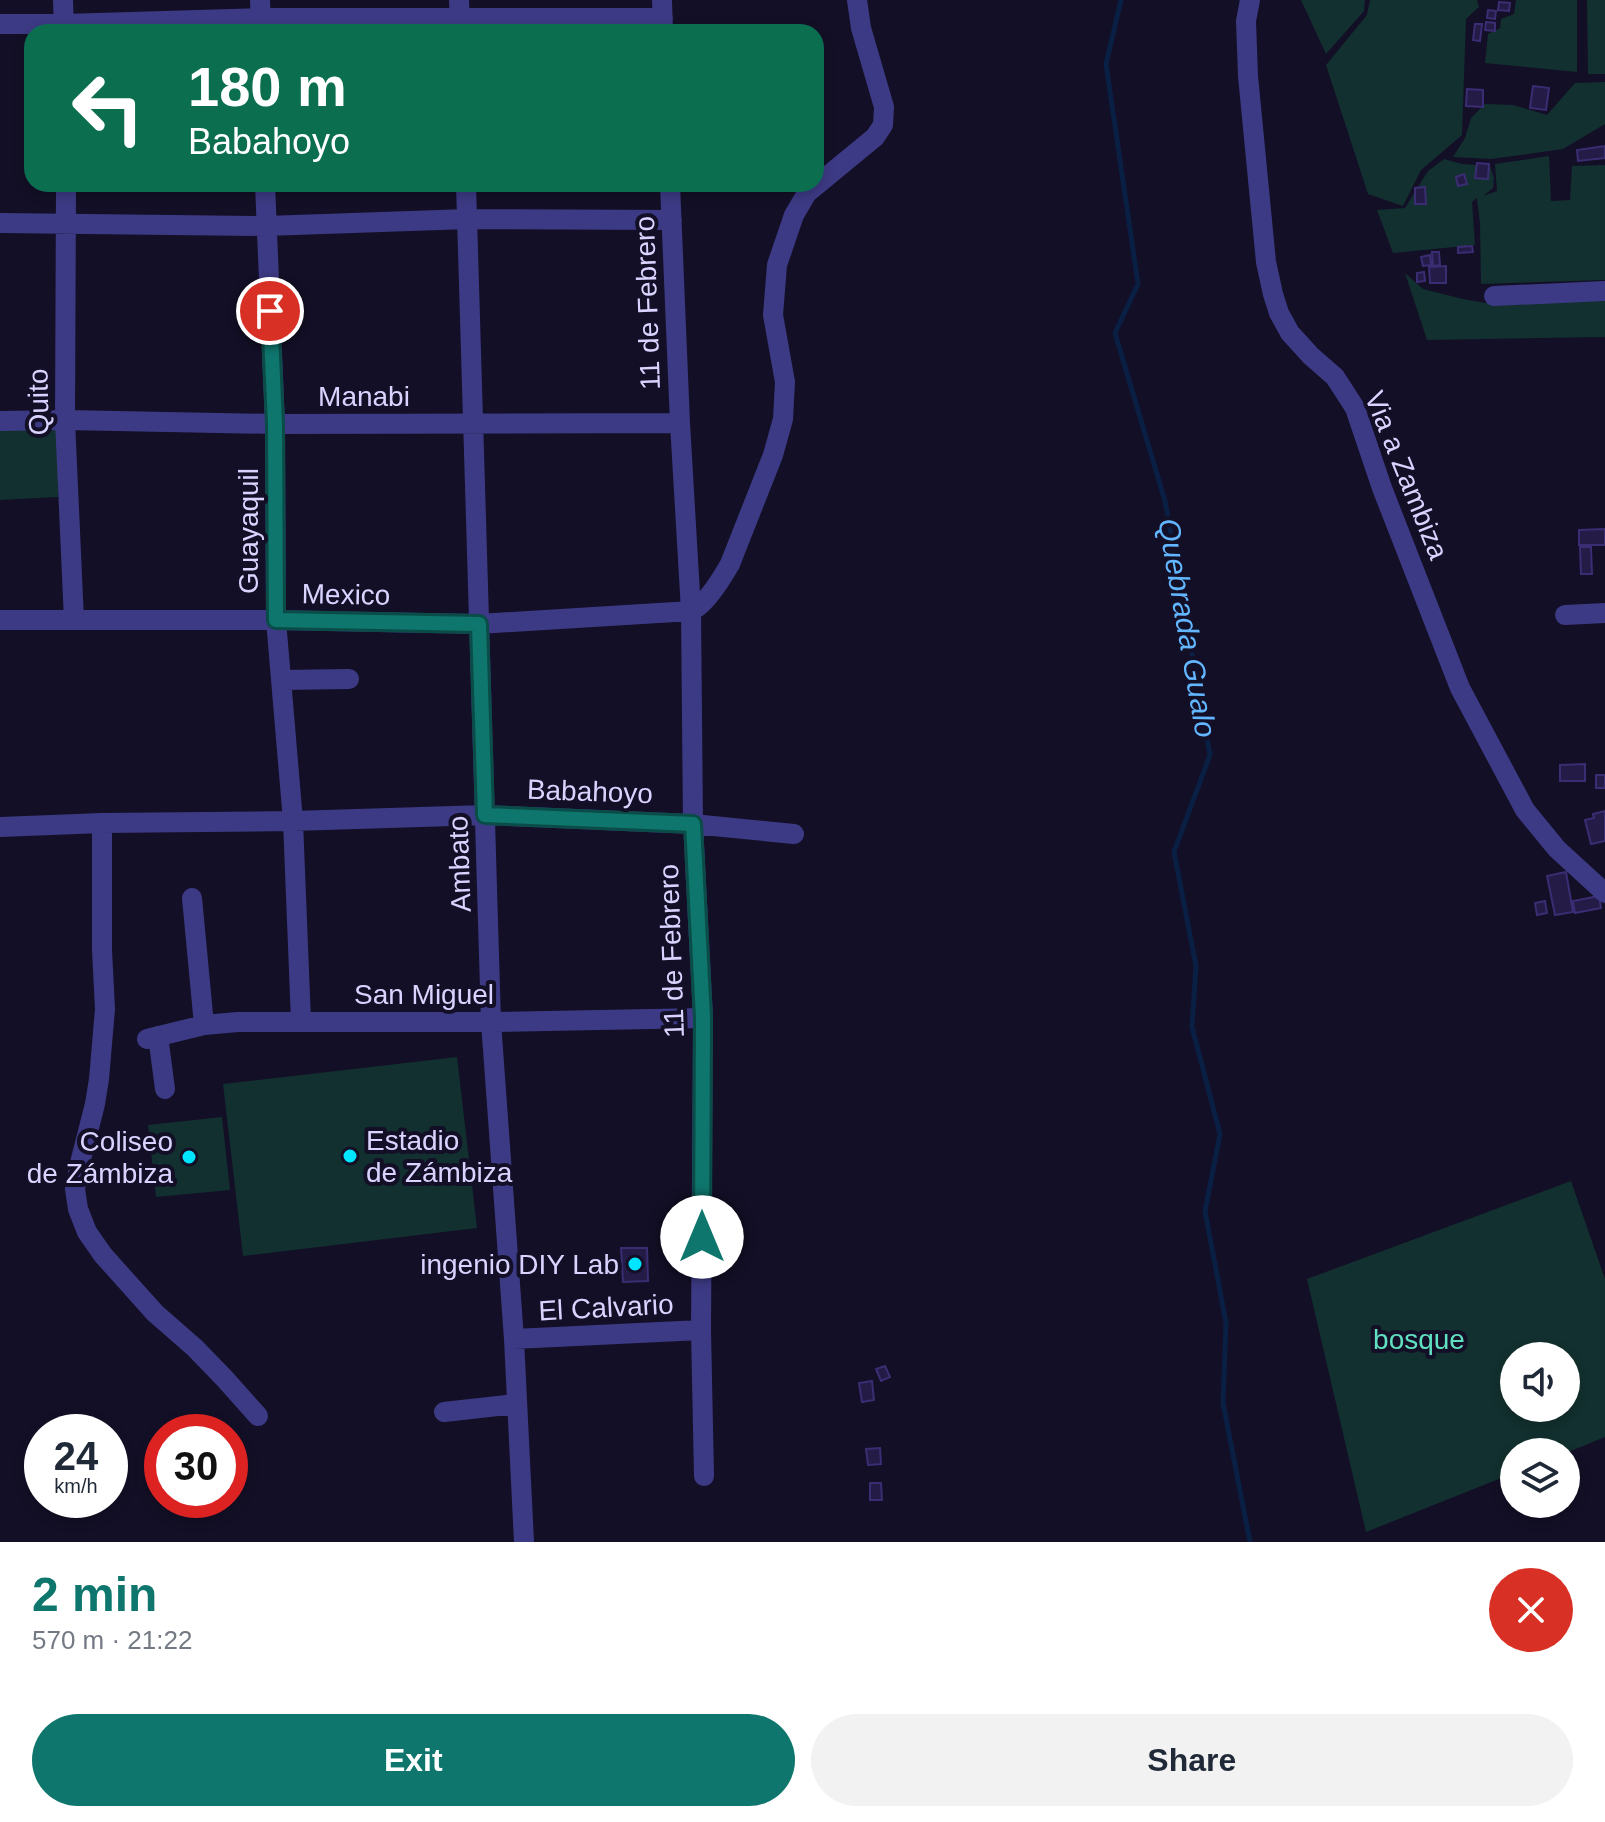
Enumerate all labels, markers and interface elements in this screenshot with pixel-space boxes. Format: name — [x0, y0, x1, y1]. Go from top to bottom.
text: 180 m — [188, 55, 347, 118]
icon: left — [56, 56, 160, 160]
text: Babahoyo — [188, 121, 350, 162]
street label: 11 de Febrero — [629, 216, 666, 390]
pin — [236, 277, 304, 345]
icon: arrive — [248, 289, 292, 333]
street label: Quito — [22, 368, 55, 436]
street label: Manabi — [318, 381, 410, 412]
street label: Via a Zambiza — [1359, 387, 1454, 564]
street label: Guayaquil — [233, 468, 264, 594]
water label: Quebrada Gualo — [1152, 516, 1223, 740]
street label: Mexico — [301, 578, 391, 611]
street label: Babahoyo — [526, 774, 654, 809]
street label: Ambato — [442, 815, 477, 913]
street label: 11 de Febrero — [653, 864, 690, 1038]
street label: San Miguel — [354, 979, 494, 1010]
place label: Estadio de Zámbiza — [366, 1125, 513, 1188]
place label: Coliseo de Zámbiza — [27, 1126, 173, 1189]
marker: Estadio de Zámbiza — [341, 1147, 359, 1165]
marker: Coliseo de Zámbiza — [180, 1148, 198, 1166]
position arrow — [660, 1195, 744, 1279]
place label: ingenio DIY Lab — [420, 1249, 619, 1280]
marker: ingenio DIY Lab — [626, 1255, 644, 1273]
street label: El Calvario — [538, 1288, 674, 1327]
park label: bosque — [1373, 1324, 1465, 1355]
map controls — [1500, 1342, 1580, 1518]
button: sound — [1500, 1342, 1580, 1422]
speed limit sign: 30 — [144, 1414, 248, 1518]
text: 24 — [54, 1434, 98, 1478]
button: layers — [1500, 1438, 1580, 1518]
text: km/h — [54, 1475, 98, 1497]
text: 2 min — [32, 1568, 157, 1621]
button: close — [1489, 1568, 1573, 1652]
text: 570 m · 21:22 — [32, 1625, 192, 1655]
button: Exit — [32, 1714, 795, 1806]
button: Share — [811, 1714, 1573, 1806]

